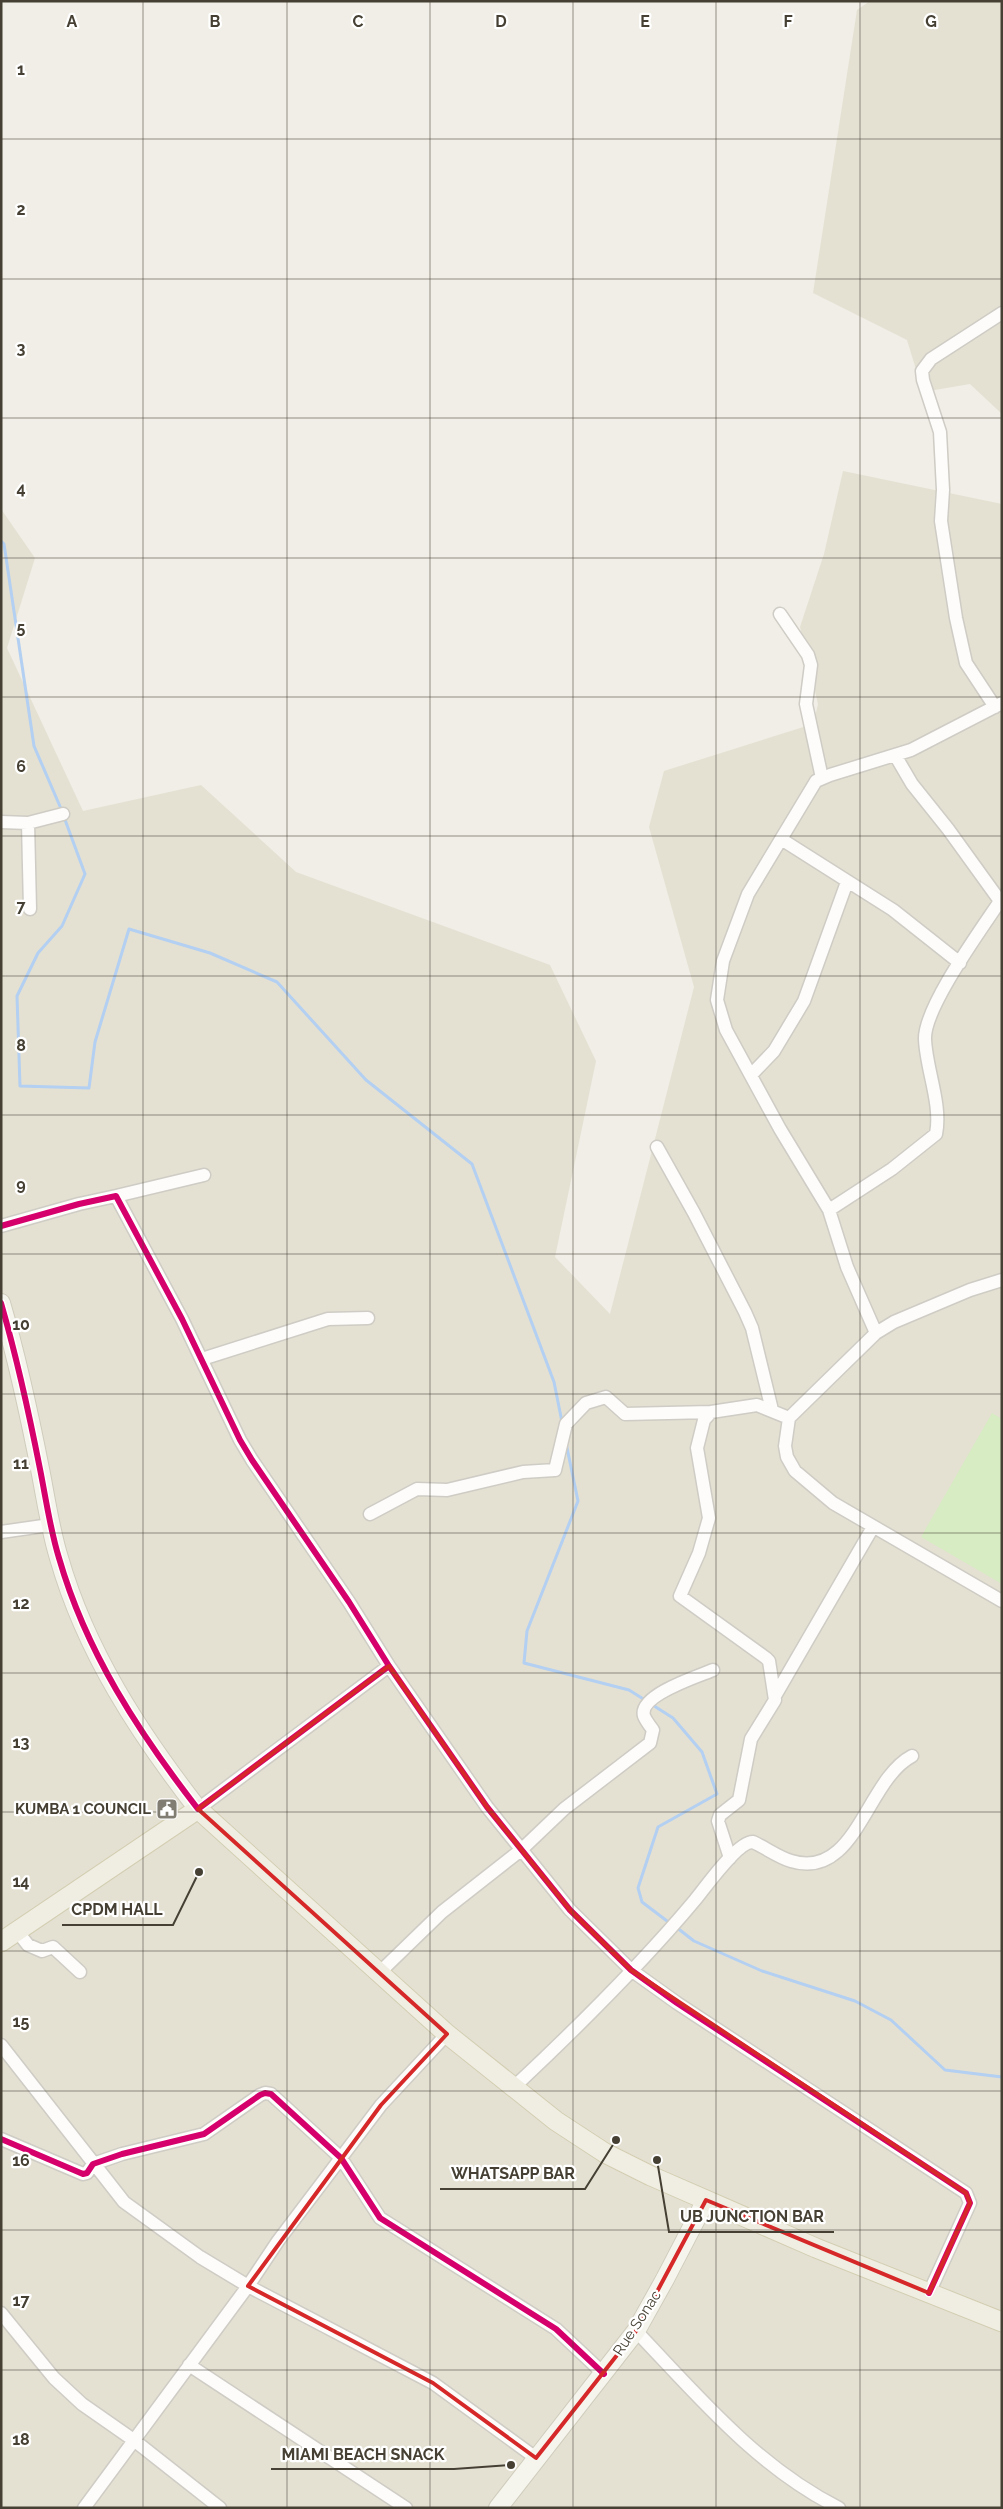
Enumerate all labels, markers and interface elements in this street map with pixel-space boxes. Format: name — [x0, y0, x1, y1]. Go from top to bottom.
text: A — [67, 12, 78, 31]
text: B — [210, 12, 221, 31]
text: C — [353, 12, 364, 31]
text: D — [495, 12, 507, 31]
text: E — [640, 12, 650, 31]
text: F — [783, 12, 793, 31]
text: G — [925, 12, 937, 31]
text: 1 — [17, 60, 25, 79]
text: 2 — [16, 200, 26, 219]
text: 3 — [17, 339, 26, 358]
text: 4 — [16, 479, 26, 498]
text: 5 — [17, 618, 26, 637]
text: 6 — [16, 757, 26, 776]
text: 7 — [17, 897, 26, 916]
text: 8 — [16, 1036, 26, 1055]
text: 9 — [16, 1175, 26, 1194]
text: 10 — [12, 1315, 30, 1334]
text: 11 — [13, 1454, 29, 1473]
text: 12 — [13, 1594, 29, 1613]
text: 13 — [13, 1733, 29, 1752]
public building icon: KUMBA 1 COUNCIL — [155, 1797, 179, 1821]
place label: KUMBA 1 COUNCIL — [15, 1800, 151, 1818]
text: 14 — [12, 1872, 30, 1891]
callout: CPDM HALL — [62, 1894, 173, 1925]
text: CPDM HALL — [71, 1900, 163, 1919]
text: 15 — [13, 2012, 30, 2031]
text: 16 — [12, 2151, 30, 2170]
callout: WHATSAPP BAR — [440, 2158, 585, 2189]
text: WHATSAPP BAR — [451, 2164, 575, 2183]
callout: UB JUNCTION BAR — [669, 2201, 834, 2232]
text: UB JUNCTION BAR — [680, 2207, 824, 2226]
street label: Rue Sonac — [609, 2287, 665, 2359]
text: 17 — [13, 2291, 29, 2310]
text: 18 — [12, 2430, 30, 2449]
callout: MIAMI BEACH SNACK — [271, 2438, 454, 2469]
text: MIAMI BEACH SNACK — [282, 2445, 445, 2464]

